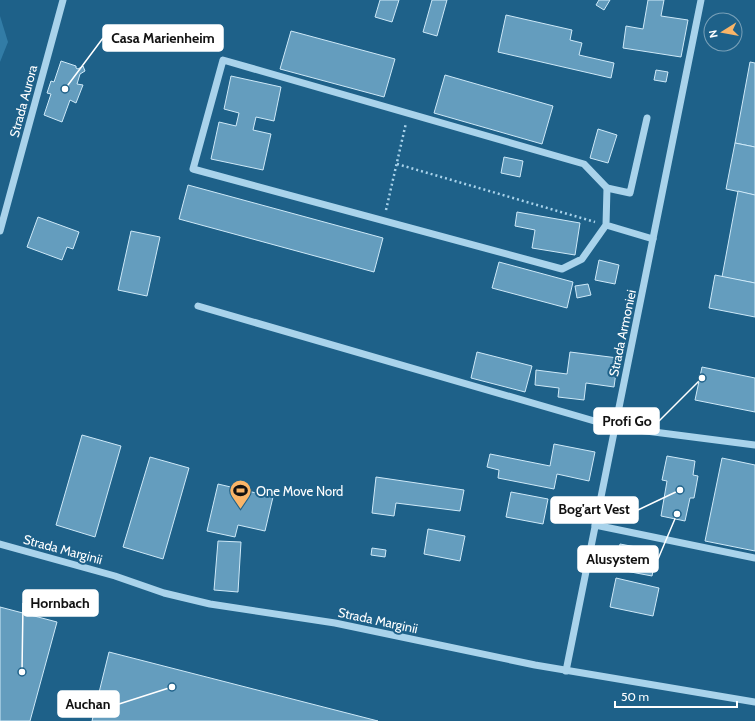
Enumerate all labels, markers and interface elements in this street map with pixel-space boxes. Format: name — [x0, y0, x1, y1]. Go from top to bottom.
north arrow — [703, 12, 743, 52]
callout: Casa Marienheim — [103, 25, 223, 51]
text: Casa Marienheim — [111, 29, 215, 47]
text: N — [706, 29, 721, 39]
street label: Strada Aurora — [6, 62, 41, 139]
street label: Strada Armoniei — [605, 288, 639, 378]
callout: Profi Go — [594, 408, 659, 434]
text: Profi Go — [602, 412, 652, 430]
sports icon: One Move Nord — [228, 478, 254, 511]
place label: One Move Nord — [256, 483, 343, 499]
callout: Bog'art Vest — [551, 497, 638, 523]
text: Bog'art Vest — [558, 500, 630, 518]
street label: Strada Marginii — [22, 531, 104, 567]
callout: Alusystem — [578, 546, 658, 572]
text: Alusystem — [586, 550, 650, 568]
callout: Hornbach — [23, 590, 98, 616]
text: Hornbach — [30, 594, 90, 612]
street label: Strada Marginii — [337, 604, 419, 636]
scale bar — [615, 683, 737, 709]
text: 50 m — [621, 689, 649, 704]
callout: Auchan — [58, 691, 119, 717]
text: Auchan — [65, 695, 111, 713]

